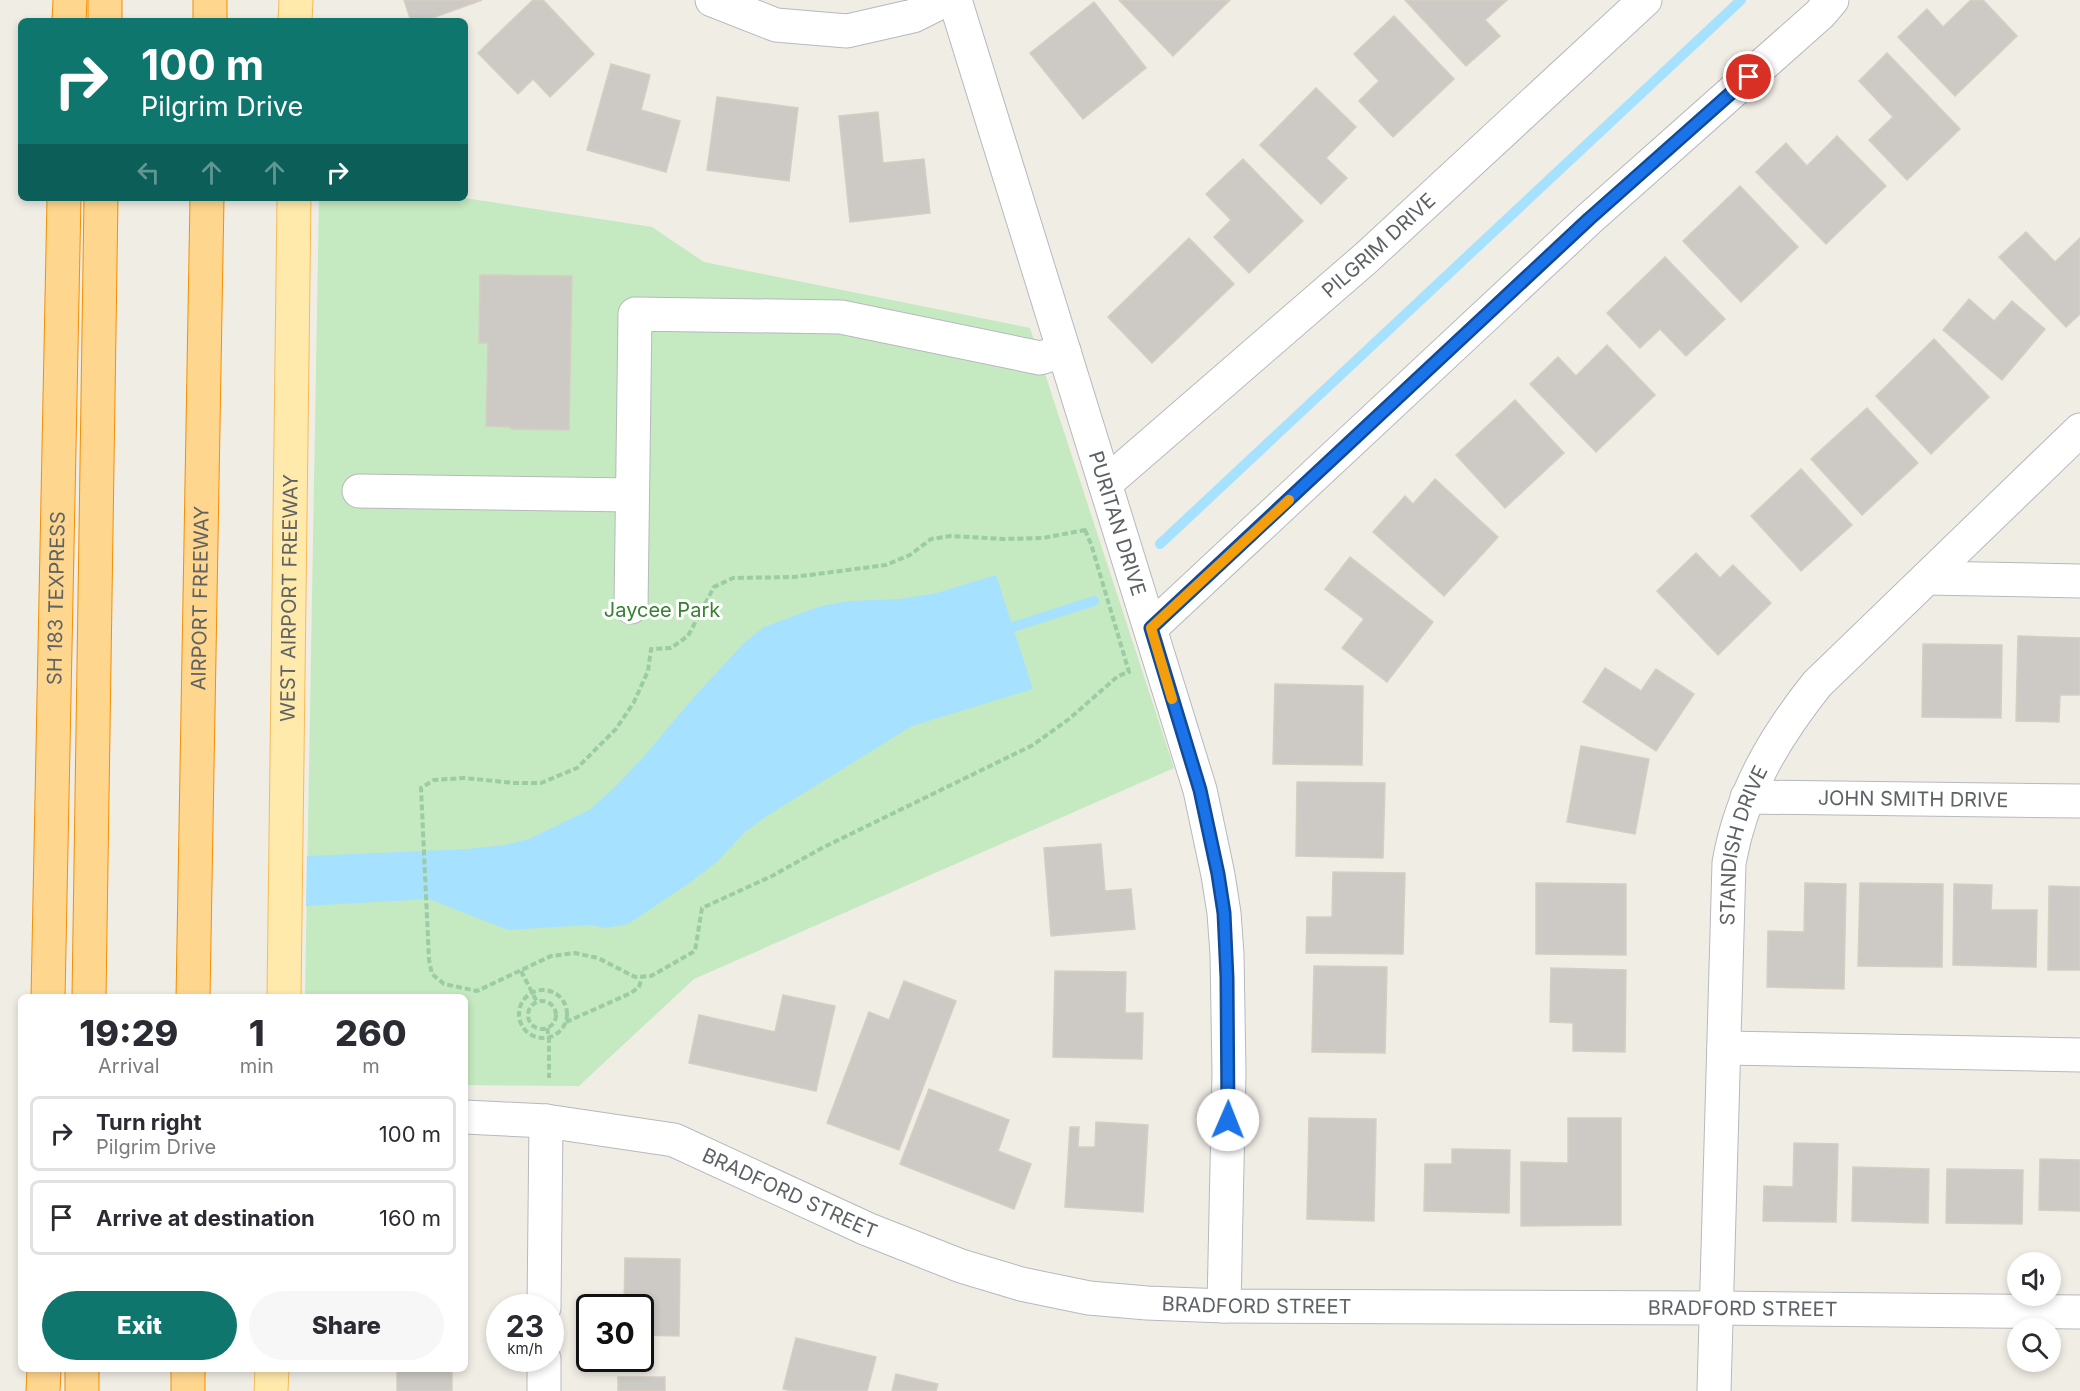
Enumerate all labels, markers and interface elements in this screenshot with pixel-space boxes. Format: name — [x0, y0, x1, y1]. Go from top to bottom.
text: 100 m — [141, 39, 264, 90]
icon: right — [42, 42, 120, 120]
pin — [1723, 51, 1774, 102]
icon: arrive — [1732, 60, 1765, 93]
text: Pilgrim Drive — [141, 90, 303, 123]
icon: left — [132, 156, 165, 189]
icon: ahead — [195, 156, 228, 189]
icon: ahead — [258, 156, 291, 189]
icon: right — [321, 156, 354, 189]
street label: PILGRIM DRIVE — [1317, 188, 1440, 303]
street label: PURITAN DRIVE — [1084, 448, 1151, 599]
street label: WEST AIRPORT FREEWAY — [275, 474, 303, 722]
street label: AIRPORT FREEWAY — [186, 505, 214, 691]
street label: SH 183 TEXPRESS — [42, 511, 70, 685]
park label: Jaycee Park — [604, 598, 720, 622]
street label: STANDISH DRIVE — [1715, 761, 1773, 926]
street label: JOHN SMITH DRIVE — [1818, 786, 2008, 812]
text: 19:29 — [79, 1011, 178, 1055]
text: 1 — [249, 1011, 265, 1055]
text: 260 — [335, 1011, 407, 1055]
text: Arrival — [98, 1054, 160, 1078]
text: min — [240, 1054, 274, 1078]
text: m — [362, 1054, 380, 1078]
position arrow — [1196, 1088, 1260, 1152]
text: Turn right — [96, 1109, 202, 1135]
icon: right — [45, 1117, 78, 1150]
text: 100 m — [379, 1121, 441, 1147]
text: Pilgrim Drive — [96, 1135, 216, 1159]
street label: BRADFORD STREET — [699, 1143, 881, 1244]
icon: arrive — [45, 1201, 78, 1234]
text: Arrive at destination — [96, 1205, 315, 1231]
text: 160 m — [379, 1205, 441, 1231]
map controls — [2007, 1252, 2061, 1372]
button: sound — [2007, 1252, 2061, 1306]
button: Exit — [42, 1291, 237, 1360]
button: Share — [249, 1291, 444, 1360]
street label: BRADFORD STREET — [1161, 1292, 1352, 1319]
speed limit sign: 30 — [576, 1294, 654, 1372]
street label: BRADFORD STREET — [1648, 1296, 1838, 1321]
text: 23 — [506, 1308, 544, 1344]
button: search — [2007, 1318, 2061, 1372]
text: km/h — [507, 1339, 543, 1358]

